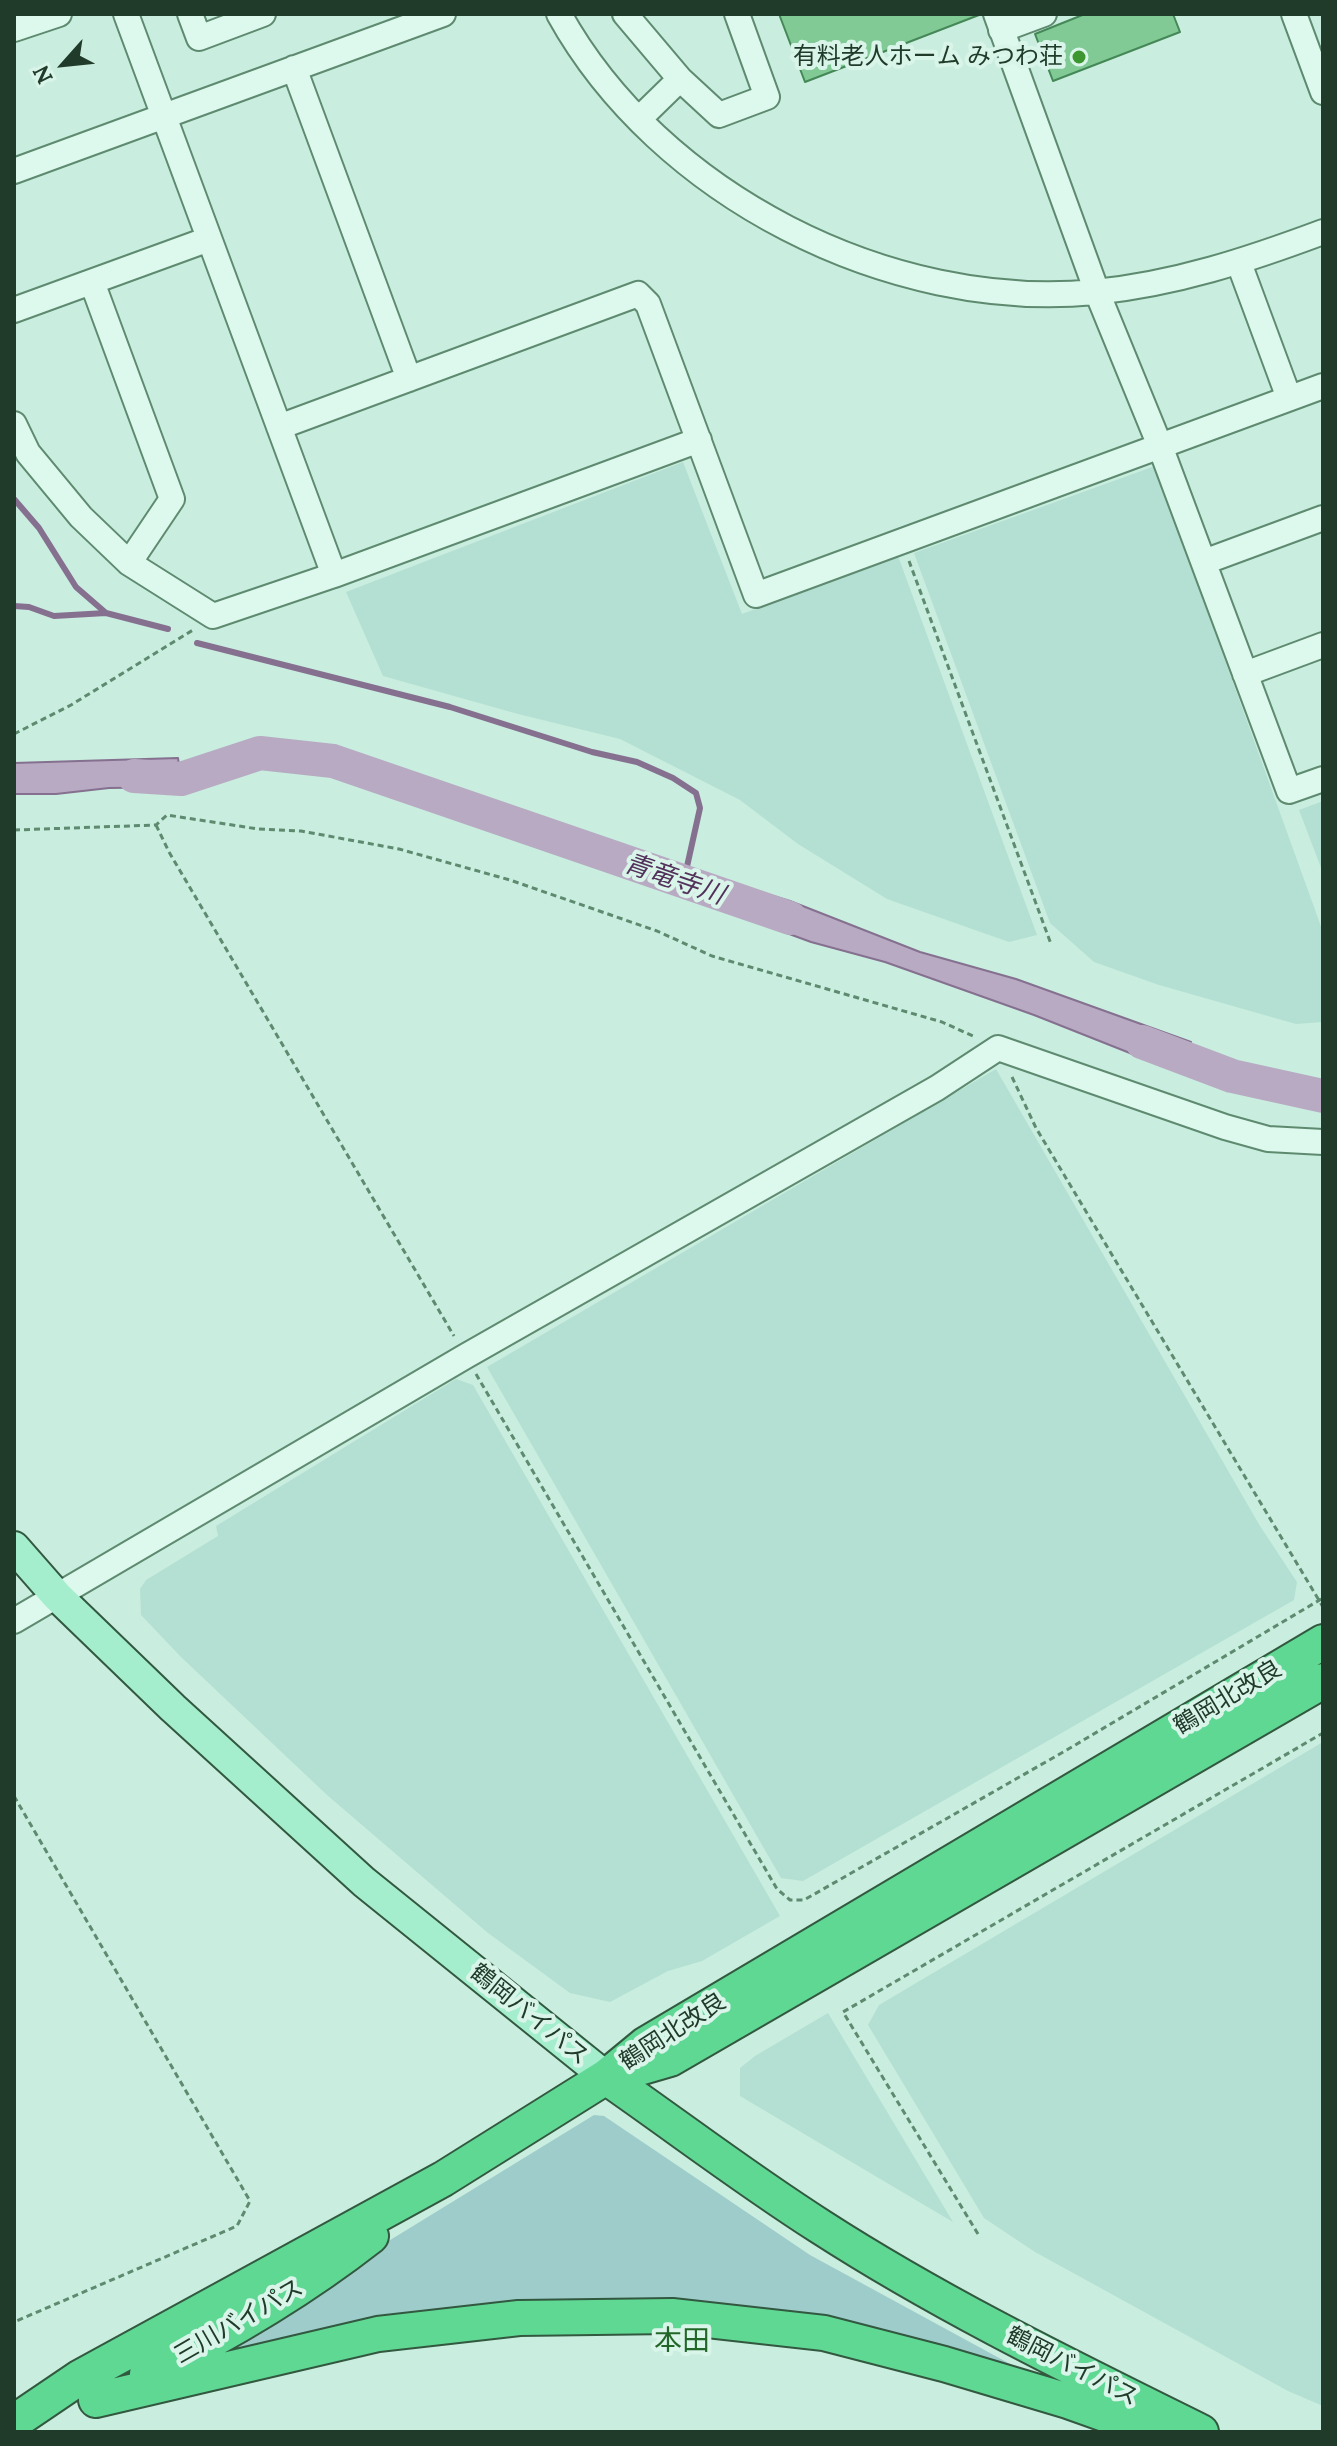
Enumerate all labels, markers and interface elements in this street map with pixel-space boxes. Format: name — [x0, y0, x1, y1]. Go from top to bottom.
north arrow — [24, 24, 104, 104]
place label: 有料老人ホーム みつわ荘 — [793, 43, 1063, 71]
marker: 有料老人ホーム みつわ荘 — [1070, 48, 1088, 66]
text: N — [26, 61, 59, 89]
water label: 青竜寺川 — [620, 848, 728, 912]
street label: 鶴岡北改良 — [1169, 1655, 1287, 1741]
street label: 鶴岡バイパス — [464, 1958, 594, 2072]
street label: 鶴岡北改良 — [615, 1987, 731, 2077]
street label: 三川バイパス — [169, 2274, 309, 2370]
street label: 鶴岡バイパス — [1001, 2321, 1143, 2413]
district label: 本田 — [654, 2325, 710, 2359]

